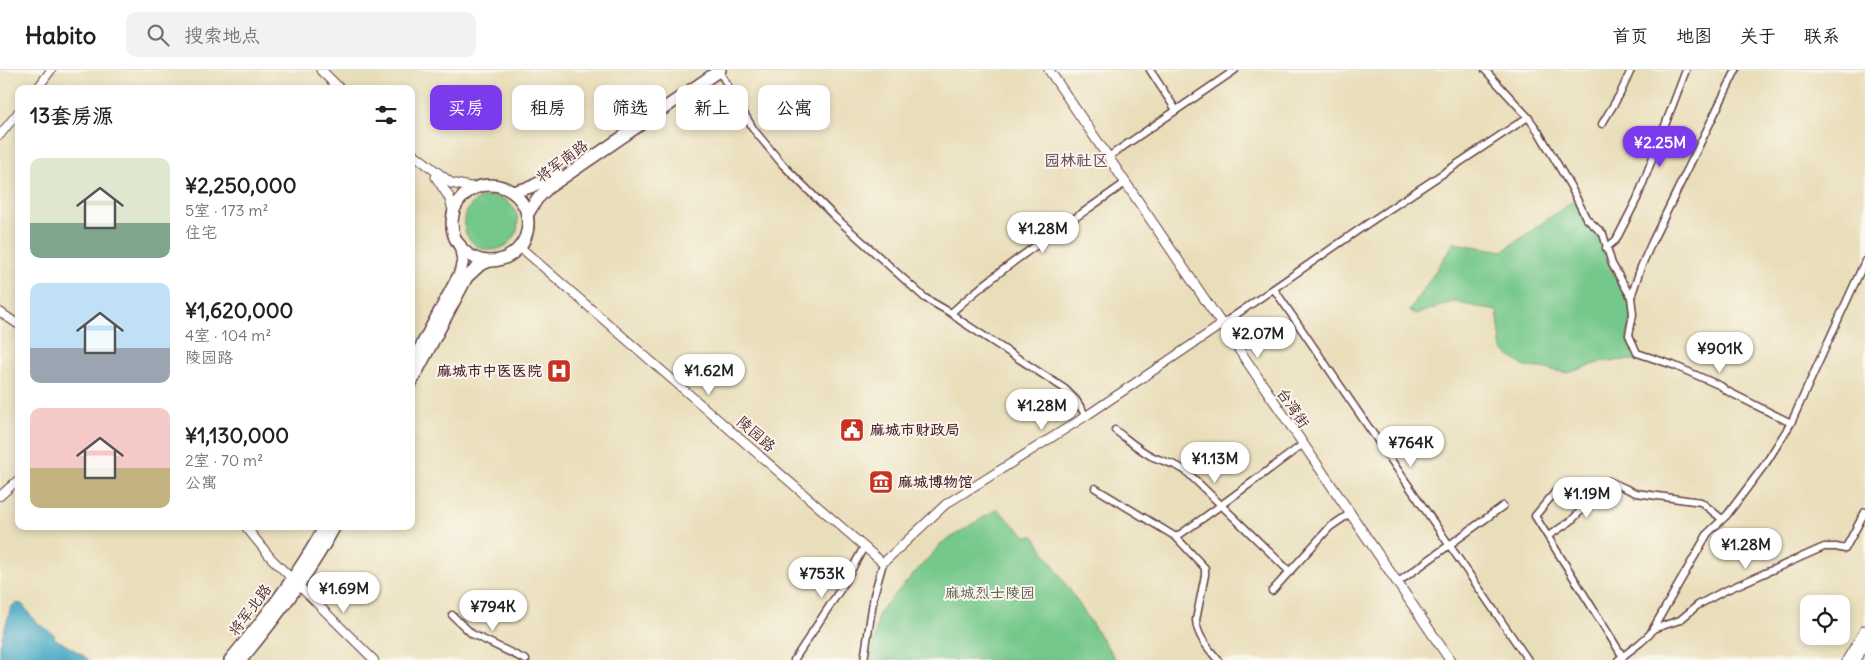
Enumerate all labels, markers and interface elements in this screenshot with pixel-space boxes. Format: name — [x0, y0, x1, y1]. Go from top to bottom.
search box — [126, 12, 476, 57]
text: Habito — [25, 20, 96, 50]
icon: search — [144, 21, 172, 49]
text: 搜索地点 — [184, 23, 260, 47]
text: 首页 — [1612, 24, 1648, 47]
text: 地图 — [1676, 24, 1712, 47]
text: 关于 — [1740, 24, 1776, 47]
text: 联系 — [1804, 24, 1840, 47]
chip: 买房 — [430, 85, 502, 130]
chip: 租房 — [512, 85, 584, 130]
chip: 筛选 — [594, 85, 666, 130]
chip: 新上 — [676, 85, 748, 130]
chip: 公寓 — [758, 85, 830, 130]
icon: filters — [372, 101, 400, 129]
text: 13套房源 — [30, 102, 113, 129]
pin: ¥2.25M — [1619, 126, 1701, 168]
text: ¥2.25M — [1634, 132, 1686, 152]
street label: 将军南路 — [532, 135, 592, 186]
district label: 园林社区 — [1044, 150, 1108, 170]
text: ¥2,250,000 — [185, 172, 296, 199]
icon: home — [70, 178, 130, 238]
text: 5室 · 173 m² — [185, 200, 268, 220]
pin: ¥1.28M — [1002, 212, 1084, 254]
text: ¥1.28M — [1018, 218, 1068, 238]
text: 住宅 — [185, 222, 217, 242]
text: ¥1,620,000 — [185, 297, 293, 324]
icon: home — [70, 303, 130, 363]
pin: ¥2.07M — [1217, 316, 1299, 359]
text: ¥2.07M — [1232, 323, 1284, 343]
text: 4室 · 104 m² — [185, 325, 271, 345]
pin: ¥901K — [1685, 332, 1755, 374]
text: ¥901K — [1697, 338, 1743, 358]
text: 陵园路 — [185, 347, 233, 367]
pin: ¥1.62M — [668, 354, 750, 396]
hospital icon: 麻城市中医医院 — [546, 358, 572, 384]
text: ¥1.62M — [684, 360, 734, 380]
place label: 麻城市中医医院 — [437, 361, 542, 380]
street label: 台湾街 — [1273, 384, 1314, 432]
pin: ¥1.28M — [1001, 388, 1083, 431]
text: ¥1.28M — [1017, 395, 1067, 415]
street label: 陵园路 — [733, 412, 780, 456]
public building icon: 麻城市财政局 — [839, 417, 865, 443]
place label: 麻城市财政局 — [870, 420, 960, 439]
text: ¥1,130,000 — [185, 422, 289, 449]
pin: ¥764K — [1376, 426, 1446, 468]
icon: home — [70, 428, 130, 488]
text: ¥764K — [1388, 432, 1434, 452]
pin: ¥1.13M — [1174, 442, 1256, 484]
text: ¥1.13M — [1192, 448, 1238, 468]
text: 2室 · 70 m² — [185, 450, 263, 470]
museum icon: 麻城博物馆 — [868, 469, 894, 495]
text: 公寓 — [185, 472, 217, 492]
place label: 麻城博物馆 — [898, 472, 973, 491]
pin: ¥1.19M — [1546, 476, 1628, 519]
text: ¥1.19M — [1564, 483, 1610, 503]
pin: ¥1.28M — [1705, 528, 1787, 570]
text: ¥1.28M — [1721, 534, 1771, 554]
pin: ¥753K — [787, 556, 857, 599]
text: ¥753K — [799, 563, 845, 583]
pin: ¥1.69M — [303, 572, 385, 614]
text: ¥1.69M — [319, 578, 369, 598]
street label: 将军北路 — [224, 580, 275, 639]
park label: 麻城烈士陵园 — [945, 583, 1035, 602]
pin: ¥794K — [458, 590, 528, 632]
map controls — [1800, 595, 1850, 645]
button: locate — [1800, 595, 1850, 645]
text: ¥794K — [470, 596, 516, 616]

